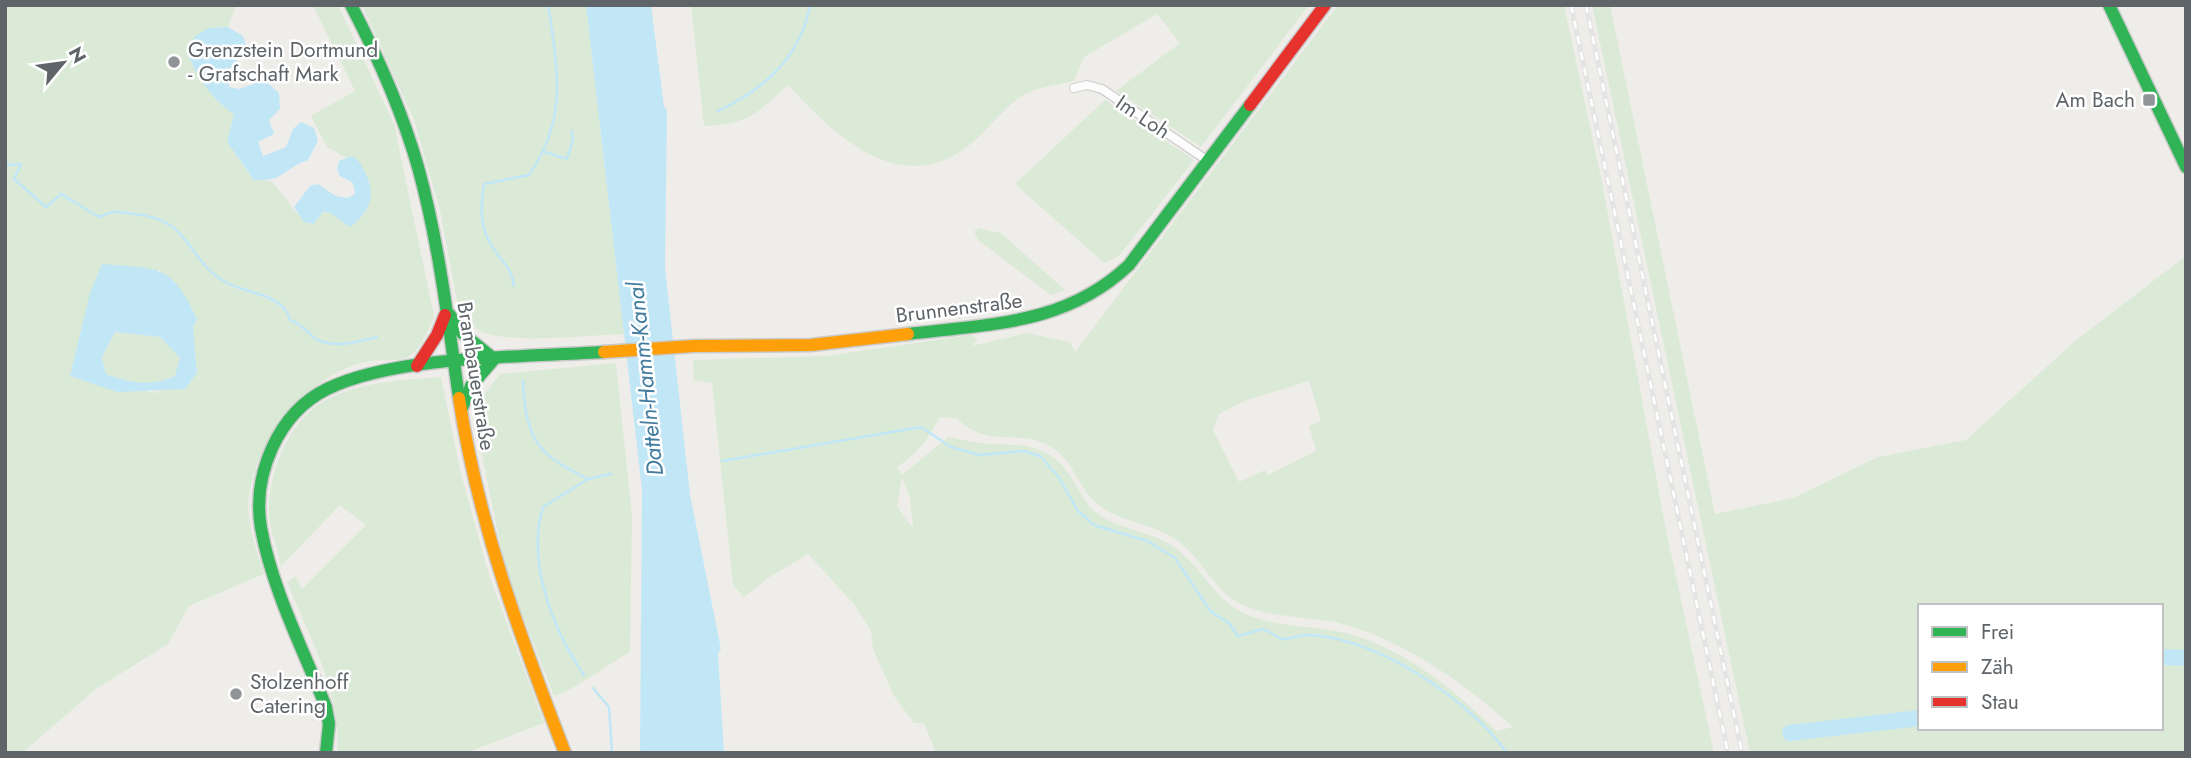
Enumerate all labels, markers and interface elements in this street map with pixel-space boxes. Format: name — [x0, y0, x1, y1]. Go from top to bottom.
north arrow — [28, 28, 98, 98]
place label: Grenzstein Dortmund - Grafschaft Mark — [188, 35, 378, 89]
text: N — [62, 42, 93, 68]
marker: Grenzstein Dortmund - Grafschaft Mark — [166, 54, 182, 70]
place label: Am Bach — [2056, 85, 2135, 115]
street label: Im Loh — [1110, 88, 1176, 146]
marker: Am Bach — [2141, 92, 2157, 108]
water label: Datteln-Hamm-Kanal — [618, 280, 672, 478]
street label: Brunnenstraße — [894, 285, 1024, 331]
street label: Brambauerstraße — [449, 300, 503, 453]
legend — [1918, 604, 2163, 730]
text: Frei — [1981, 617, 2014, 647]
text: Zäh — [1981, 652, 2014, 682]
place label: Stolzenhoff Catering — [250, 667, 350, 721]
marker: Stolzenhoff Catering — [228, 686, 244, 702]
text: Stau — [1981, 687, 2019, 717]

